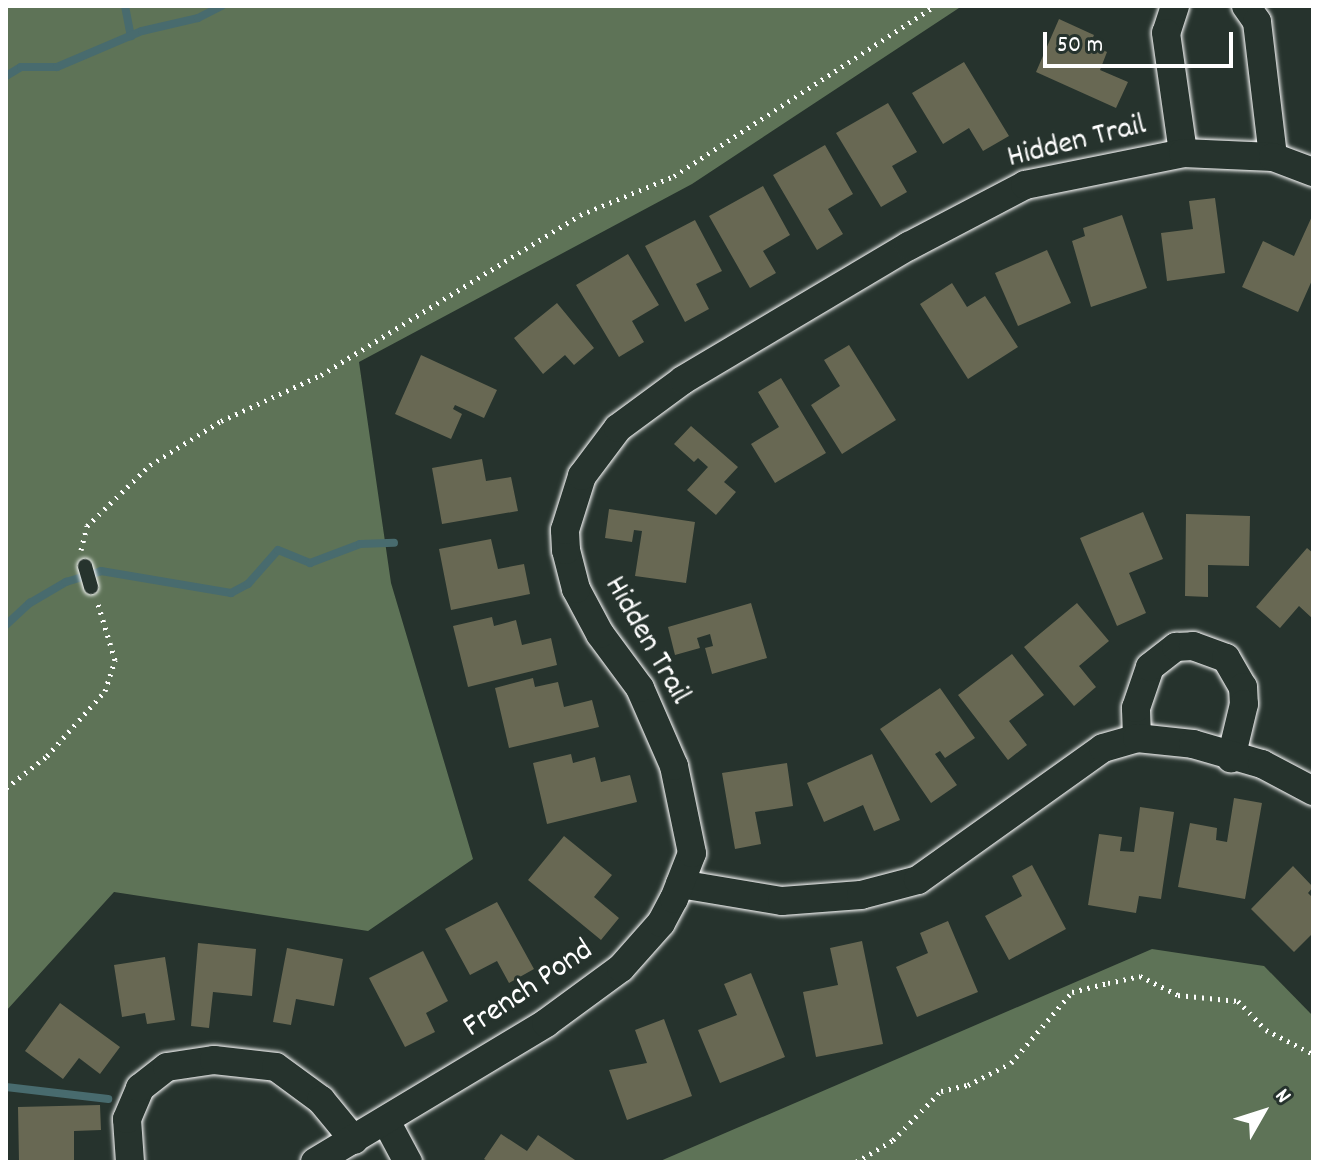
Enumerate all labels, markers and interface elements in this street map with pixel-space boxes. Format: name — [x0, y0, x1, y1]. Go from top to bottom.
scale bar — [1047, 16, 1237, 66]
text: 50 m — [1057, 29, 1103, 63]
street label: Hidden Trail — [1004, 107, 1150, 179]
street label: Hidden Trail — [594, 570, 698, 712]
street label: French Pond — [457, 933, 601, 1047]
north arrow — [1223, 1072, 1303, 1152]
text: N — [1267, 1083, 1298, 1111]

